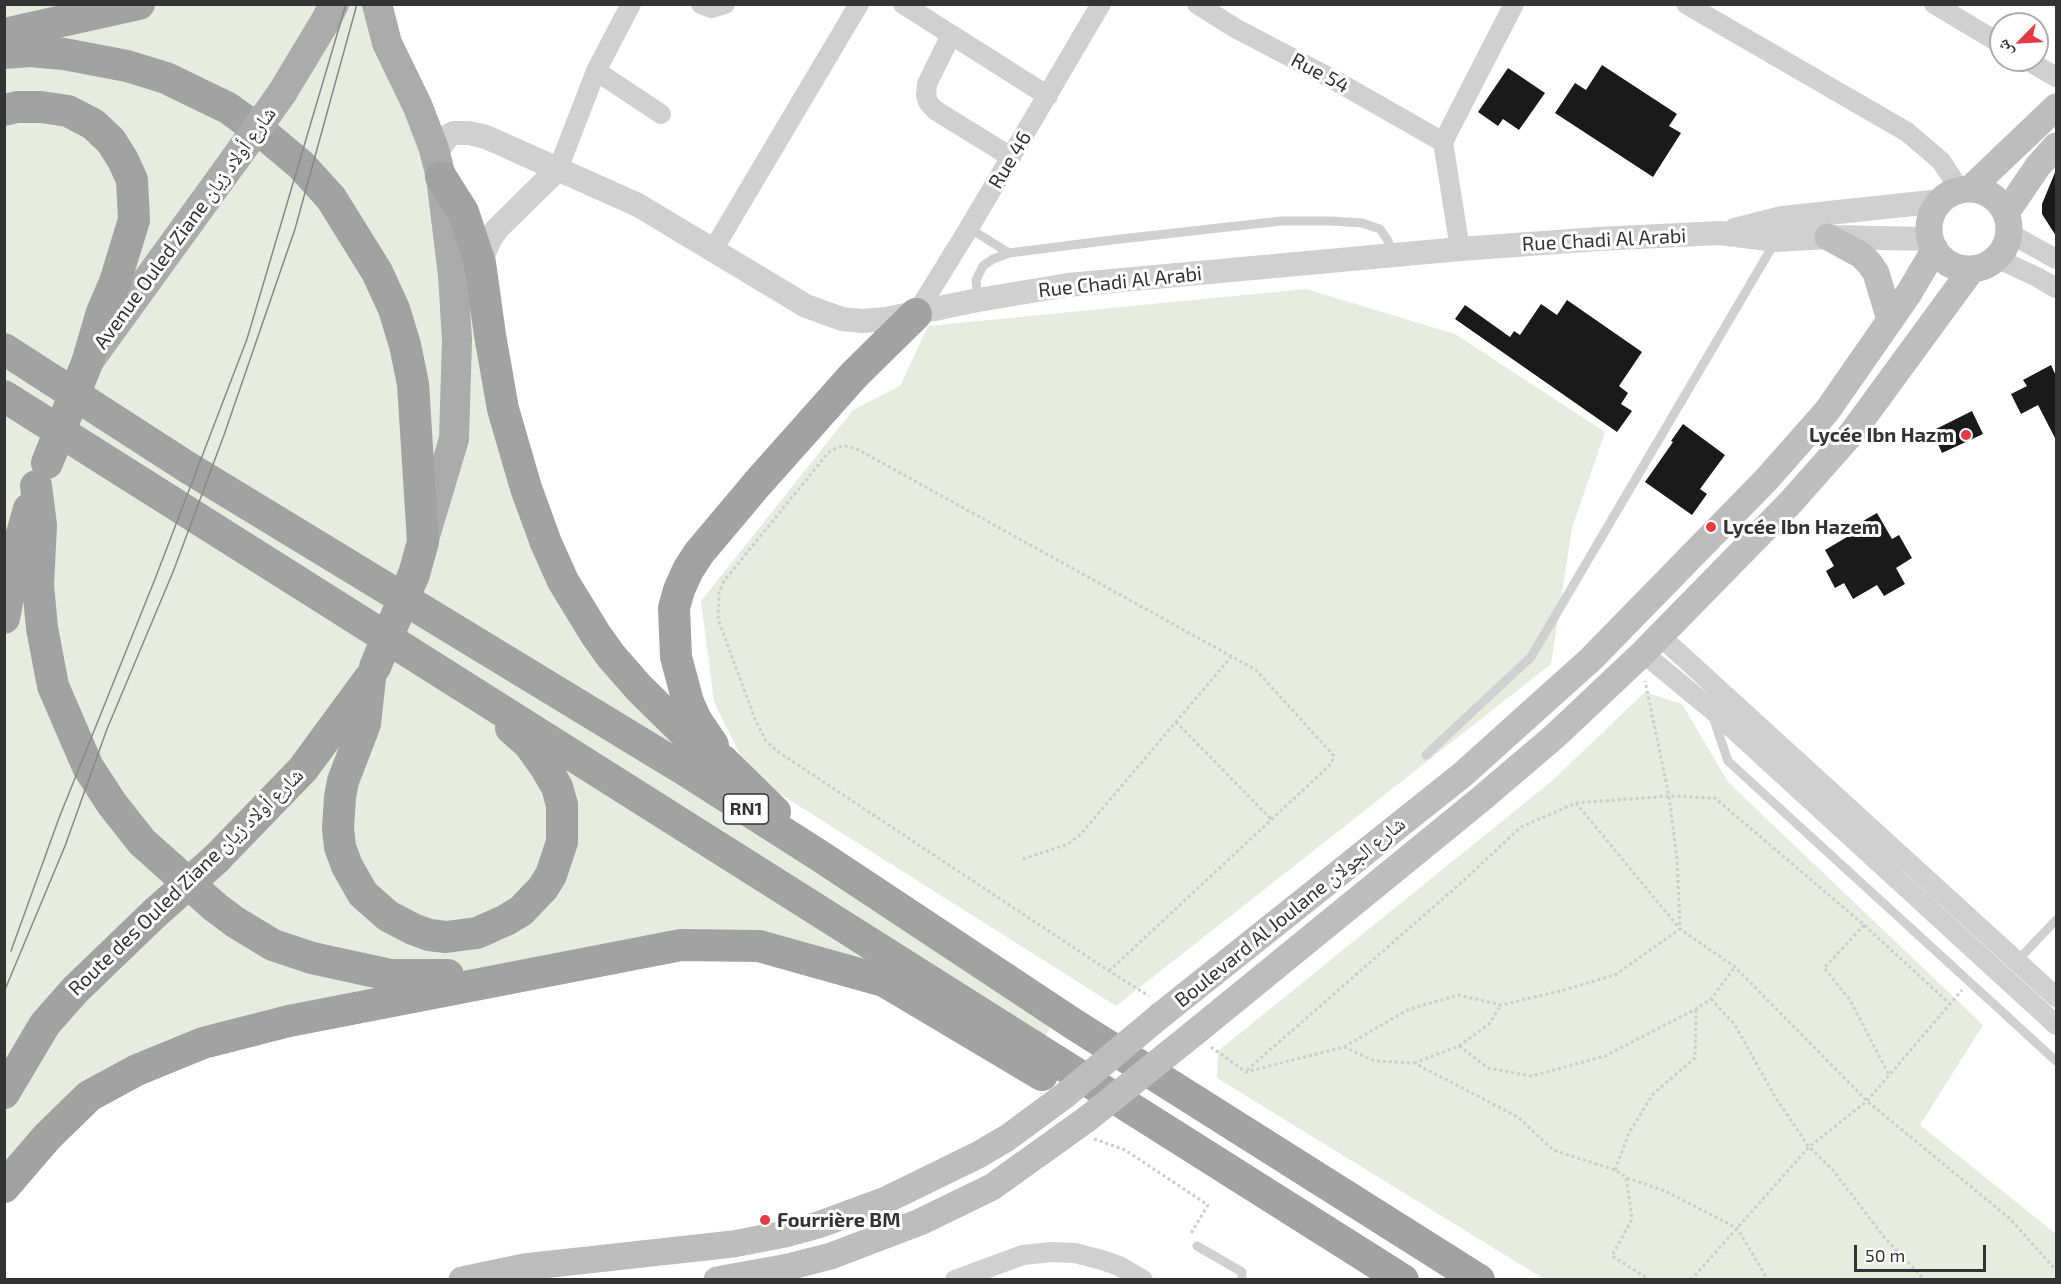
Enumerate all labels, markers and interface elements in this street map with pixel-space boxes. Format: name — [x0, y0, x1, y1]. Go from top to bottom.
north arrow — [1989, 12, 2049, 72]
text: ش — [1992, 37, 2016, 60]
street label: Rue 54 — [1287, 48, 1353, 98]
street label: Avenue Ouled Ziane شارع أولاد زيان — [89, 102, 281, 354]
street label: Rue 46 — [984, 127, 1036, 193]
street label: Rue Chadi Al Arabi — [1521, 224, 1687, 256]
street label: Rue Chadi Al Arabi — [1037, 261, 1203, 303]
place label: Lycée Ibn Hazm — [1809, 423, 1954, 447]
marker: Lycée Ibn Hazm — [1959, 428, 1973, 442]
place label: Lycée Ibn Hazem — [1723, 515, 1879, 539]
marker: Lycée Ibn Hazem — [1704, 520, 1718, 534]
street label: Route des Ouled Ziane شارع أولاد زيان — [64, 763, 308, 1001]
road number: RN1 — [724, 794, 768, 824]
street label: Boulevard Al Joulane شارع الجولان — [1170, 812, 1410, 1012]
place label: Fourrière BM — [777, 1208, 900, 1232]
marker: Fourrière BM — [758, 1213, 772, 1227]
scale bar — [1857, 1233, 1989, 1271]
text: 50 m — [1865, 1244, 1905, 1266]

